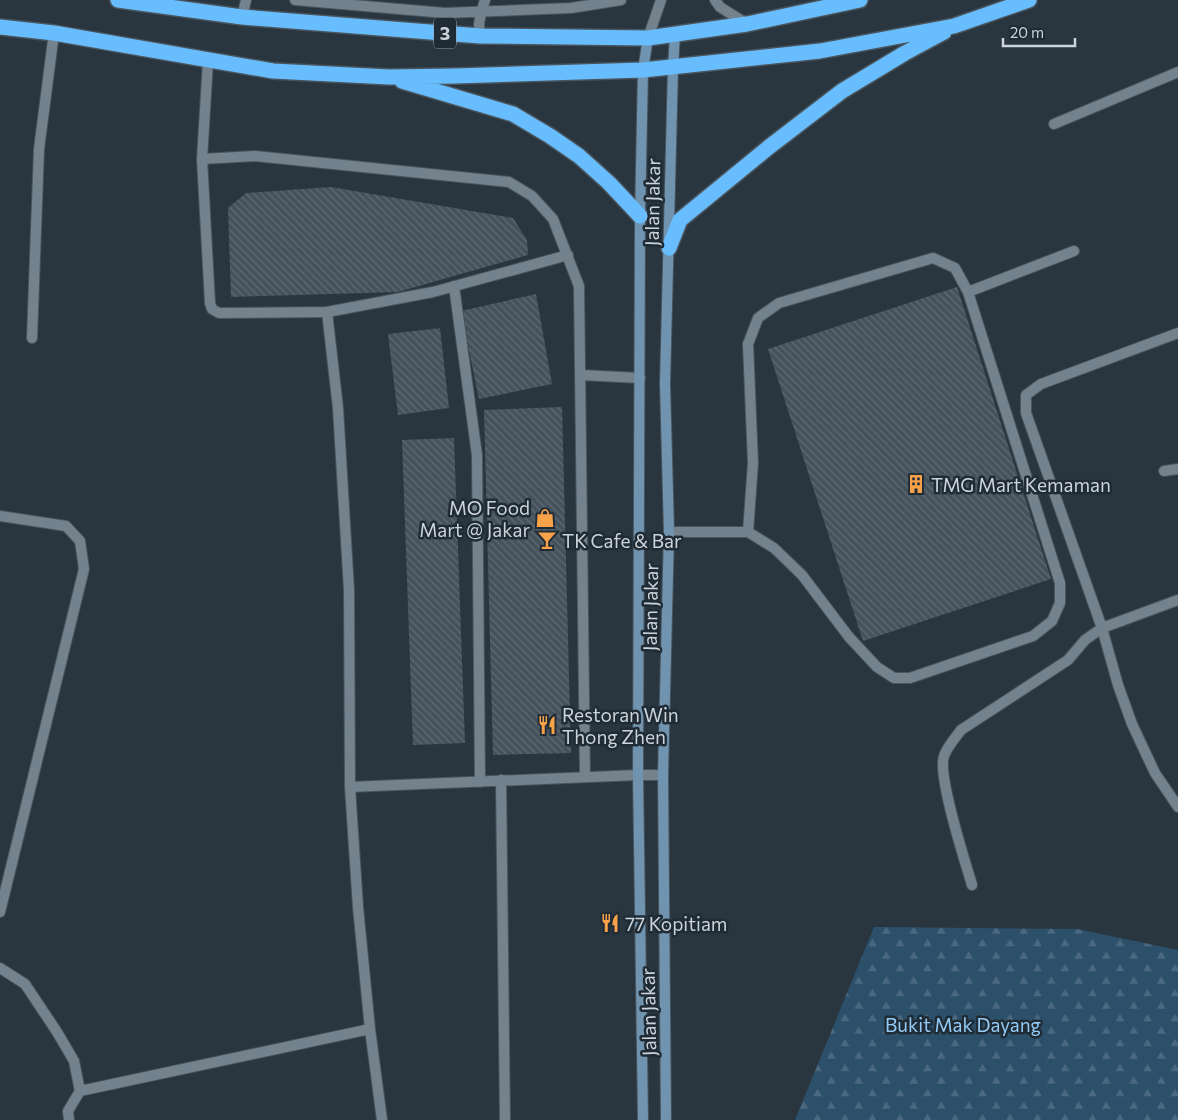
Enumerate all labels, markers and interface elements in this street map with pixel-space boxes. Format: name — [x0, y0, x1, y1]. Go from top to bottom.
scale bar — [1003, 15, 1076, 47]
road number: 3 — [434, 17, 456, 48]
text: 20 m — [1010, 23, 1044, 41]
street label: Jalan Jakar — [640, 157, 664, 246]
building icon: TMG Mart Kemaman — [905, 473, 927, 495]
place label: TMG Mart Kemaman — [931, 473, 1111, 496]
place label: MO Food Mart @ Jakar — [419, 496, 530, 541]
shop icon: MO Food Mart @ Jakar — [534, 507, 556, 529]
bar icon: TK Cafe & Bar — [536, 529, 558, 551]
place label: TK Cafe & Bar — [562, 529, 682, 552]
street label: Jalan Jakar — [638, 562, 662, 651]
place label: Restoran Win Thong Zhen — [562, 703, 679, 748]
restaurant icon: Restoran Win Thong Zhen — [536, 714, 558, 736]
restaurant icon: 77 Kopitiam — [599, 912, 621, 934]
place label: 77 Kopitiam — [625, 912, 727, 935]
street label: Jalan Jakar — [636, 967, 660, 1056]
park label: Bukit Mak Dayang — [885, 1013, 1041, 1036]

